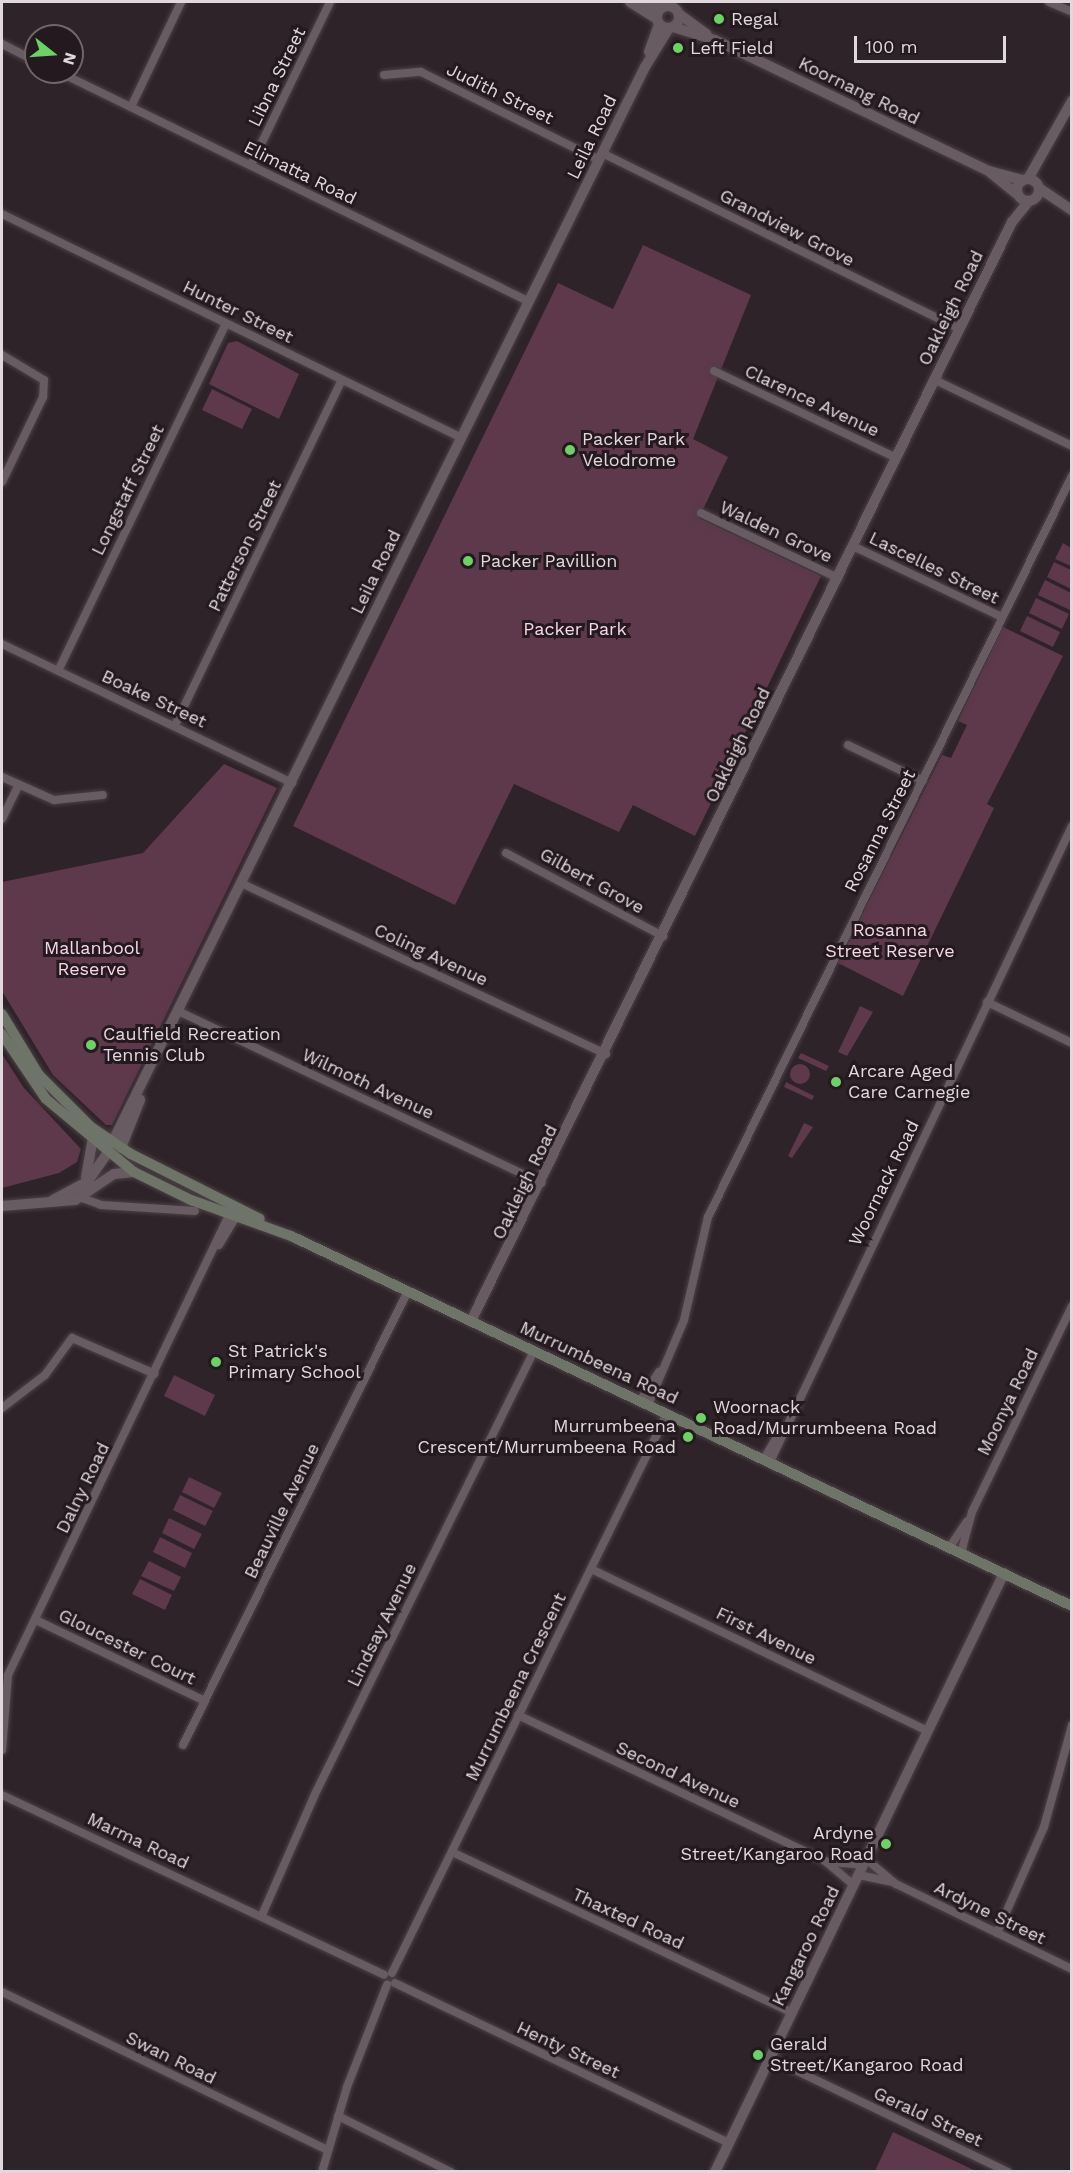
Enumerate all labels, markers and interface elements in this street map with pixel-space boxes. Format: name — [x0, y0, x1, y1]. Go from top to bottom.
place label: Regal — [731, 8, 778, 30]
marker: Regal — [712, 12, 726, 26]
north arrow — [24, 24, 84, 84]
street label: Libna Street — [244, 24, 310, 130]
scale bar — [857, 24, 1008, 62]
text: 100 m — [865, 36, 918, 57]
place label: Left Field — [690, 37, 774, 59]
marker: Left Field — [671, 41, 685, 55]
text: N — [59, 50, 81, 67]
street label: Koornang Road — [795, 52, 923, 130]
street label: Judith Street — [443, 59, 557, 129]
street label: Leila Road — [562, 91, 622, 183]
street label: Elimatta Road — [240, 136, 360, 210]
street label: Grandview Grove — [716, 185, 858, 271]
street label: Oakleigh Road — [914, 247, 988, 369]
street label: Hunter Street — [179, 276, 297, 348]
street label: Clarence Avenue — [741, 360, 883, 442]
street label: Longstaff Street — [87, 421, 169, 559]
place label: Packer Park Velodrome — [582, 429, 686, 472]
marker: Packer Park Velodrome — [563, 443, 577, 457]
street label: Patterson Street — [204, 477, 286, 615]
street label: Walden Grove — [716, 496, 836, 568]
street label: Leila Road — [346, 526, 406, 618]
street label: Lascelles Street — [865, 527, 1003, 609]
place label: Packer Pavillion — [480, 550, 618, 572]
marker: Packer Pavillion — [461, 554, 475, 568]
park label: Packer Park — [523, 618, 627, 640]
street label: Boake Street — [98, 665, 210, 733]
street label: Oakleigh Road — [701, 684, 775, 806]
street label: Rosanna Street — [840, 766, 920, 896]
street label: Gilbert Grove — [536, 843, 648, 919]
street label: Coling Avenue — [370, 919, 492, 991]
park label: Rosanna Street Reserve — [825, 920, 955, 962]
park label: Mallanbool Reserve — [44, 938, 140, 980]
place label: Caulfield Recreation Tennis Club — [103, 1024, 281, 1066]
marker: Caulfield Recreation Tennis Club — [84, 1038, 98, 1052]
street label: Wilmoth Avenue — [298, 1044, 438, 1124]
place label: Arcare Aged Care Carnegie — [848, 1061, 970, 1104]
marker: Arcare Aged Care Carnegie — [829, 1075, 843, 1089]
street label: Woornack Road — [844, 1117, 924, 1249]
street label: Oakleigh Road — [488, 1121, 562, 1243]
street label: Murrumbeena Road — [516, 1317, 682, 1409]
place label: St Patrick's Primary School — [228, 1341, 361, 1384]
street label: Moonya Road — [973, 1345, 1043, 1459]
marker: St Patrick's Primary School — [209, 1355, 223, 1369]
place label: Woornack Road/Murrumbeena Road — [713, 1397, 938, 1440]
marker: Woornack Road/Murrumbeena Road — [694, 1411, 708, 1425]
place label: Murrumbeena Crescent/Murrumbeena Road — [417, 1416, 676, 1458]
marker: Murrumbeena Crescent/Murrumbeena Road — [681, 1430, 695, 1444]
street label: Dalny Road — [52, 1439, 114, 1537]
street label: Beauville Avenue — [240, 1439, 324, 1583]
street label: Lindsay Avenue — [342, 1559, 422, 1691]
street label: Murrumbeena Crescent — [461, 1589, 571, 1785]
street label: First Avenue — [712, 1602, 820, 1670]
street label: Gloucester Court — [55, 1604, 199, 1690]
street label: Second Avenue — [612, 1737, 744, 1813]
street label: Marma Road — [83, 1808, 193, 1874]
place label: Ardyne Street/Kangaroo Road — [681, 1823, 874, 1866]
marker: Ardyne Street/Kangaroo Road — [879, 1837, 893, 1851]
street label: Ardyne Street — [931, 1877, 1049, 1949]
street label: Kangaroo Road — [767, 1882, 845, 2010]
street label: Thaxted Road — [569, 1884, 687, 1954]
street label: Henty Street — [513, 2017, 623, 2083]
street label: Swan Road — [122, 2027, 220, 2089]
place label: Gerald Street/Kangaroo Road — [770, 2034, 963, 2076]
marker: Gerald Street/Kangaroo Road — [751, 2048, 765, 2062]
street label: Gerald Street — [870, 2082, 986, 2152]

